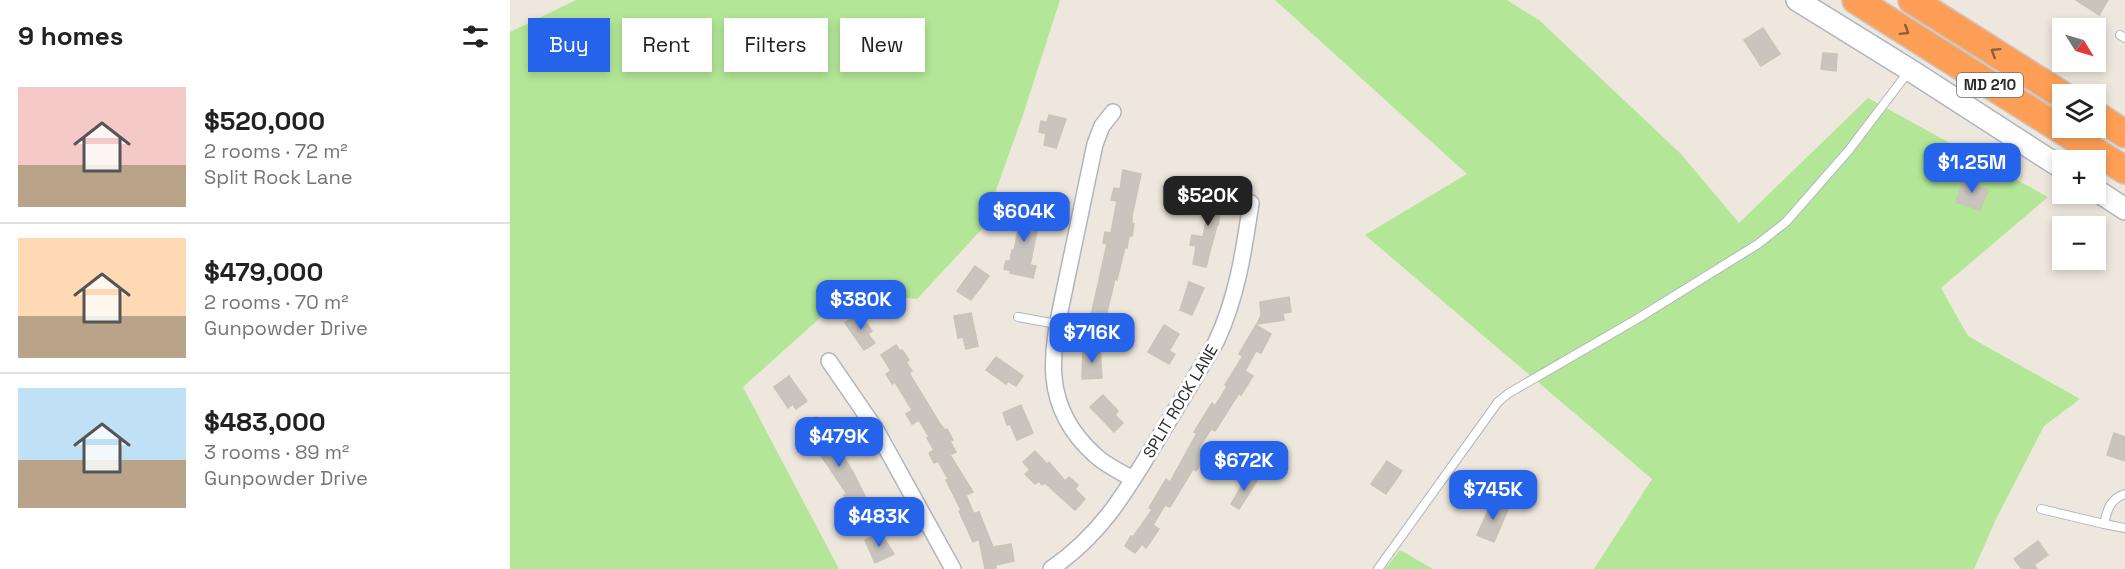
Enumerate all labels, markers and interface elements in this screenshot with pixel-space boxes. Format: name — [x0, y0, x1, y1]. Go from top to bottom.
chip: Buy — [528, 18, 610, 72]
chip: Rent — [622, 18, 712, 72]
chip: Filters — [724, 18, 828, 72]
chip: New — [840, 18, 925, 72]
north arrow — [2052, 18, 2106, 72]
map controls — [2052, 18, 2106, 270]
text: 9 homes — [18, 19, 123, 53]
icon: filters — [459, 20, 492, 53]
one-way arrow — [1899, 24, 1909, 36]
one-way arrow — [1991, 48, 2001, 60]
road number: MD 210 — [1957, 73, 2023, 97]
button: layers — [2052, 84, 2106, 138]
text: $520,000 — [204, 104, 325, 138]
icon: home — [66, 111, 138, 183]
text: 2 rooms · 72 m² — [204, 138, 348, 164]
pin: $1.25M — [1923, 143, 2021, 194]
text: $1.25M — [1938, 149, 2006, 175]
button: + — [2052, 150, 2106, 204]
text: Split Rock Lane — [204, 164, 353, 190]
pin: $520K — [1166, 176, 1250, 227]
text: $520K — [1177, 182, 1239, 208]
pin: $604K — [982, 192, 1066, 243]
text: $604K — [993, 198, 1055, 224]
button: − — [2052, 216, 2106, 270]
text: $479,000 — [204, 255, 323, 289]
icon: home — [66, 262, 138, 334]
pin: $380K — [819, 280, 903, 331]
text: $380K — [830, 286, 892, 312]
text: 2 rooms · 70 m² — [204, 289, 348, 315]
pin: $716K — [1050, 313, 1134, 364]
text: Gunpowder Drive — [204, 315, 368, 341]
text: $716K — [1064, 319, 1120, 345]
street label: SPLIT ROCK LANE — [1138, 341, 1223, 462]
text: $483,000 — [204, 405, 326, 439]
icon: home — [66, 412, 138, 484]
pin: $479K — [797, 417, 881, 468]
text: $479K — [809, 423, 869, 449]
text: 3 rooms · 89 m² — [204, 439, 349, 465]
pin: $672K — [1202, 441, 1286, 492]
text: $672K — [1214, 447, 1274, 473]
text: Gunpowder Drive — [204, 465, 368, 491]
pin: $745K — [1451, 470, 1535, 521]
text: $745K — [1463, 476, 1523, 502]
pin: $483K — [837, 497, 921, 548]
text: $483K — [848, 503, 910, 529]

